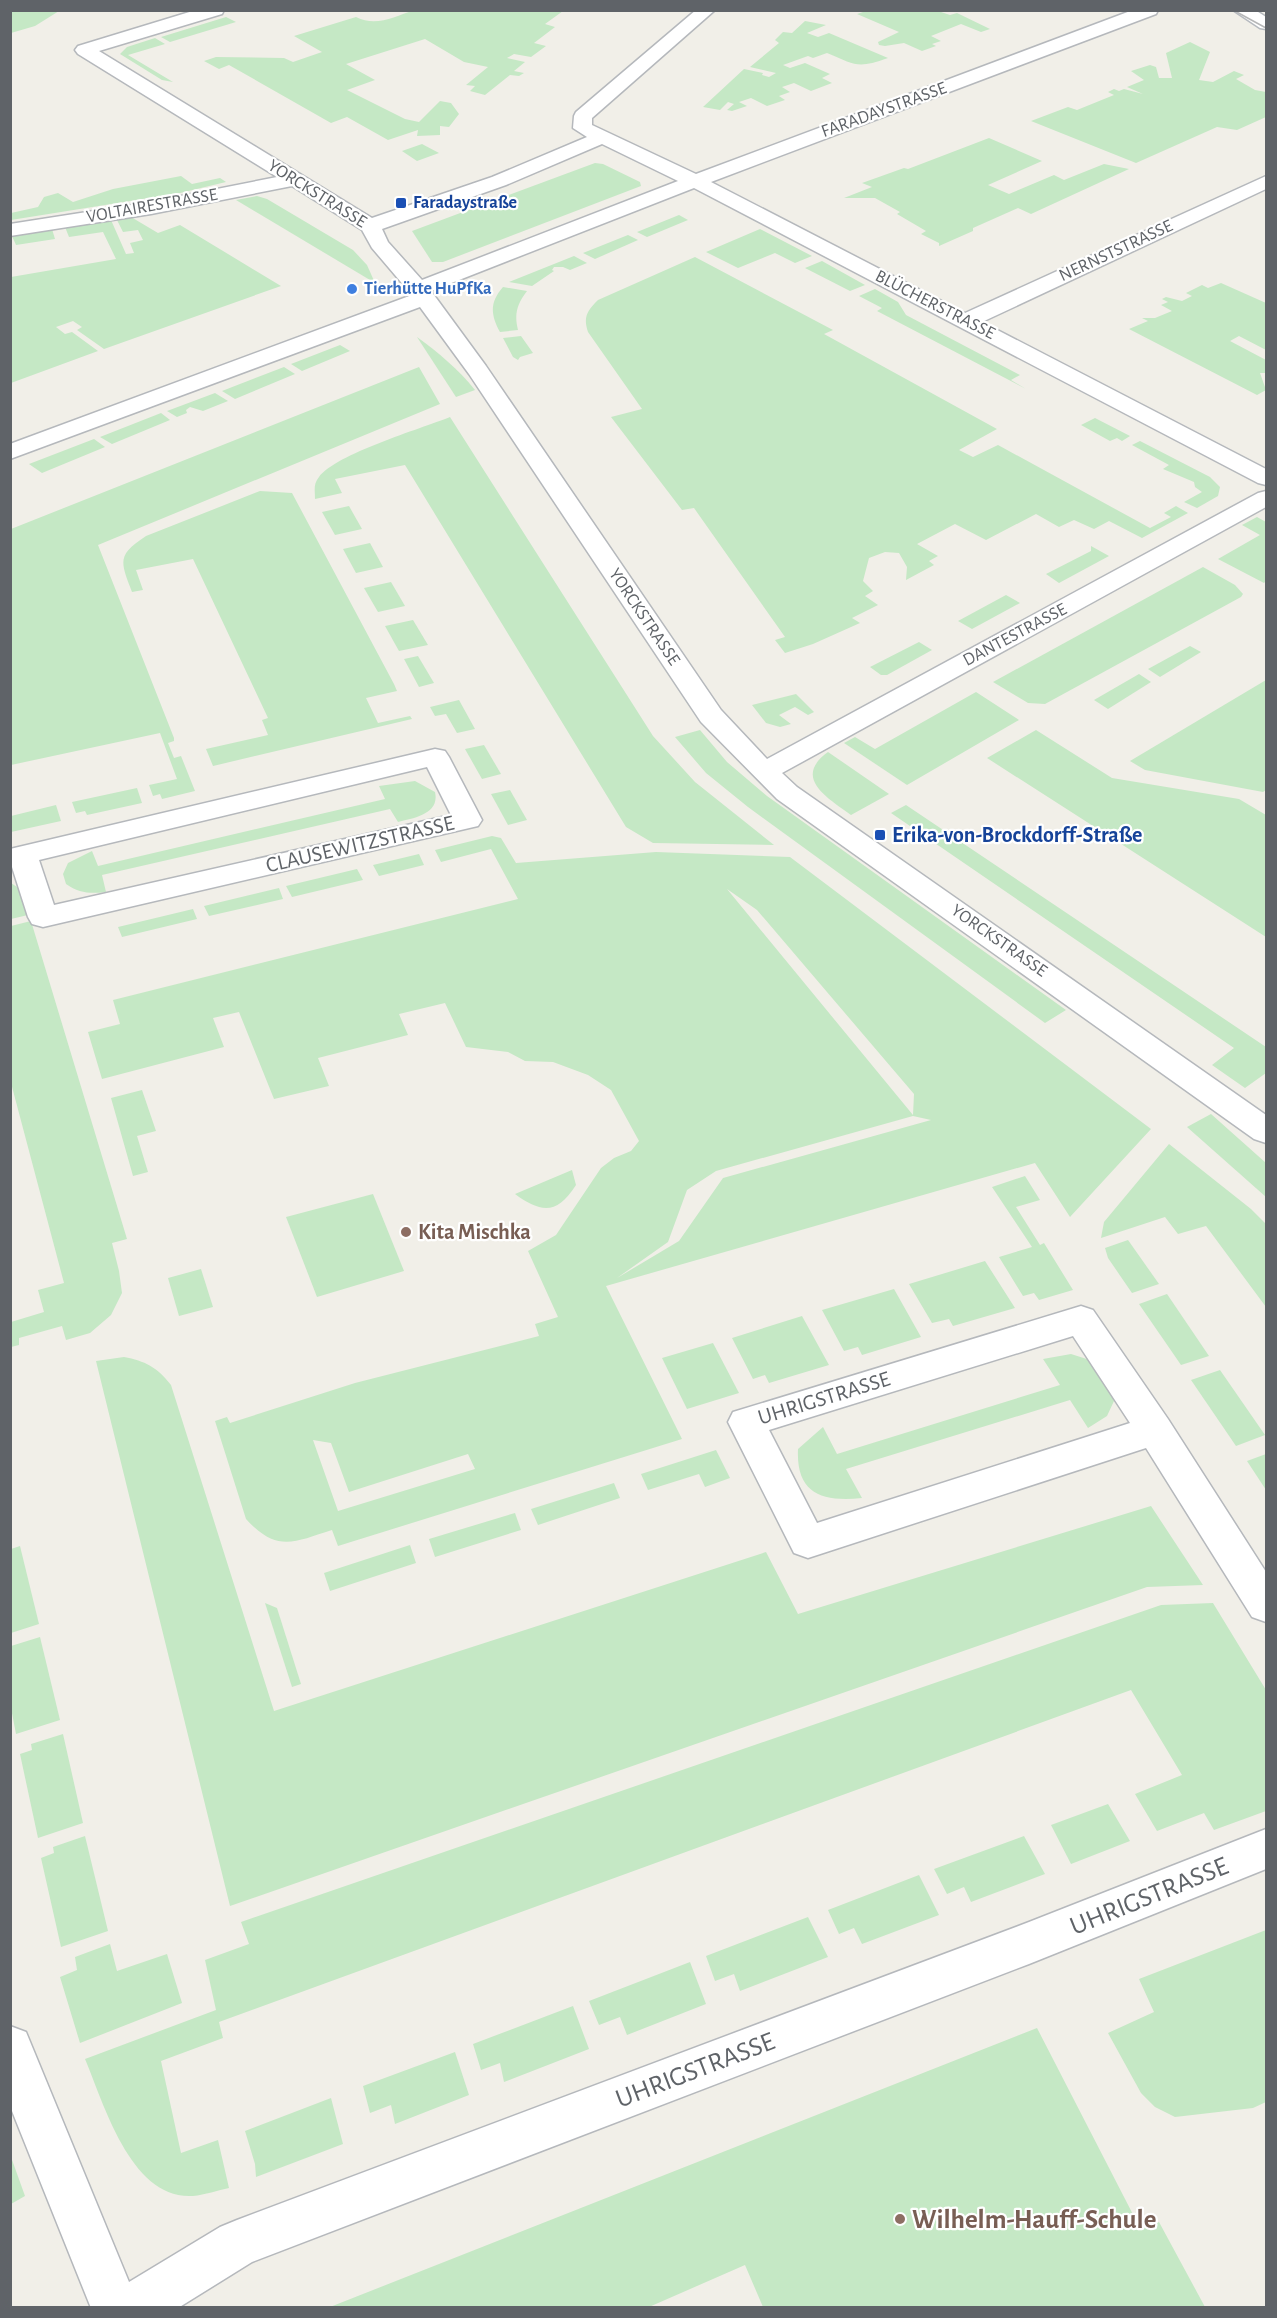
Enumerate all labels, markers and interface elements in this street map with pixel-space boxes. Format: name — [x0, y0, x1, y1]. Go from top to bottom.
street label: FARADAYSTRASSE — [819, 79, 949, 141]
street label: YORCKSTRASSE — [265, 157, 370, 232]
street label: VOLTAIRESTRASSE — [85, 186, 219, 226]
place label: Faradaystraße — [413, 194, 517, 212]
marker: Faradaystraße — [394, 196, 408, 210]
street label: NERNSTSTRASSE — [1056, 217, 1176, 285]
street label: BLÜCHERSTRASSE — [872, 265, 999, 343]
place label: Tierhütte HuPfKa — [364, 280, 492, 298]
marker: Tierhütte HuPfKa — [345, 282, 359, 296]
street label: YORCKSTRASSE — [605, 565, 683, 669]
street label: DANTESTRASSE — [960, 600, 1070, 670]
street label: CLAUSEWITZSTRASSE — [264, 812, 457, 876]
place label: Erika-von-Brockdorff-Straße — [892, 824, 1142, 846]
marker: Erika-von-Brockdorff-Straße — [873, 828, 887, 842]
street label: YORCKSTRASSE — [948, 901, 1050, 981]
place label: Kita Mischka — [418, 1221, 531, 1243]
marker: Kita Mischka — [399, 1225, 413, 1239]
street label: UHRIGSTRASSE — [755, 1367, 893, 1429]
street label: UHRIGSTRASSE — [1066, 1852, 1232, 1940]
street label: UHRIGSTRASSE — [612, 2027, 778, 2113]
place label: Wilhelm-Hauff-Schule — [912, 2206, 1156, 2233]
marker: Wilhelm-Hauff-Schule — [893, 2212, 907, 2226]

